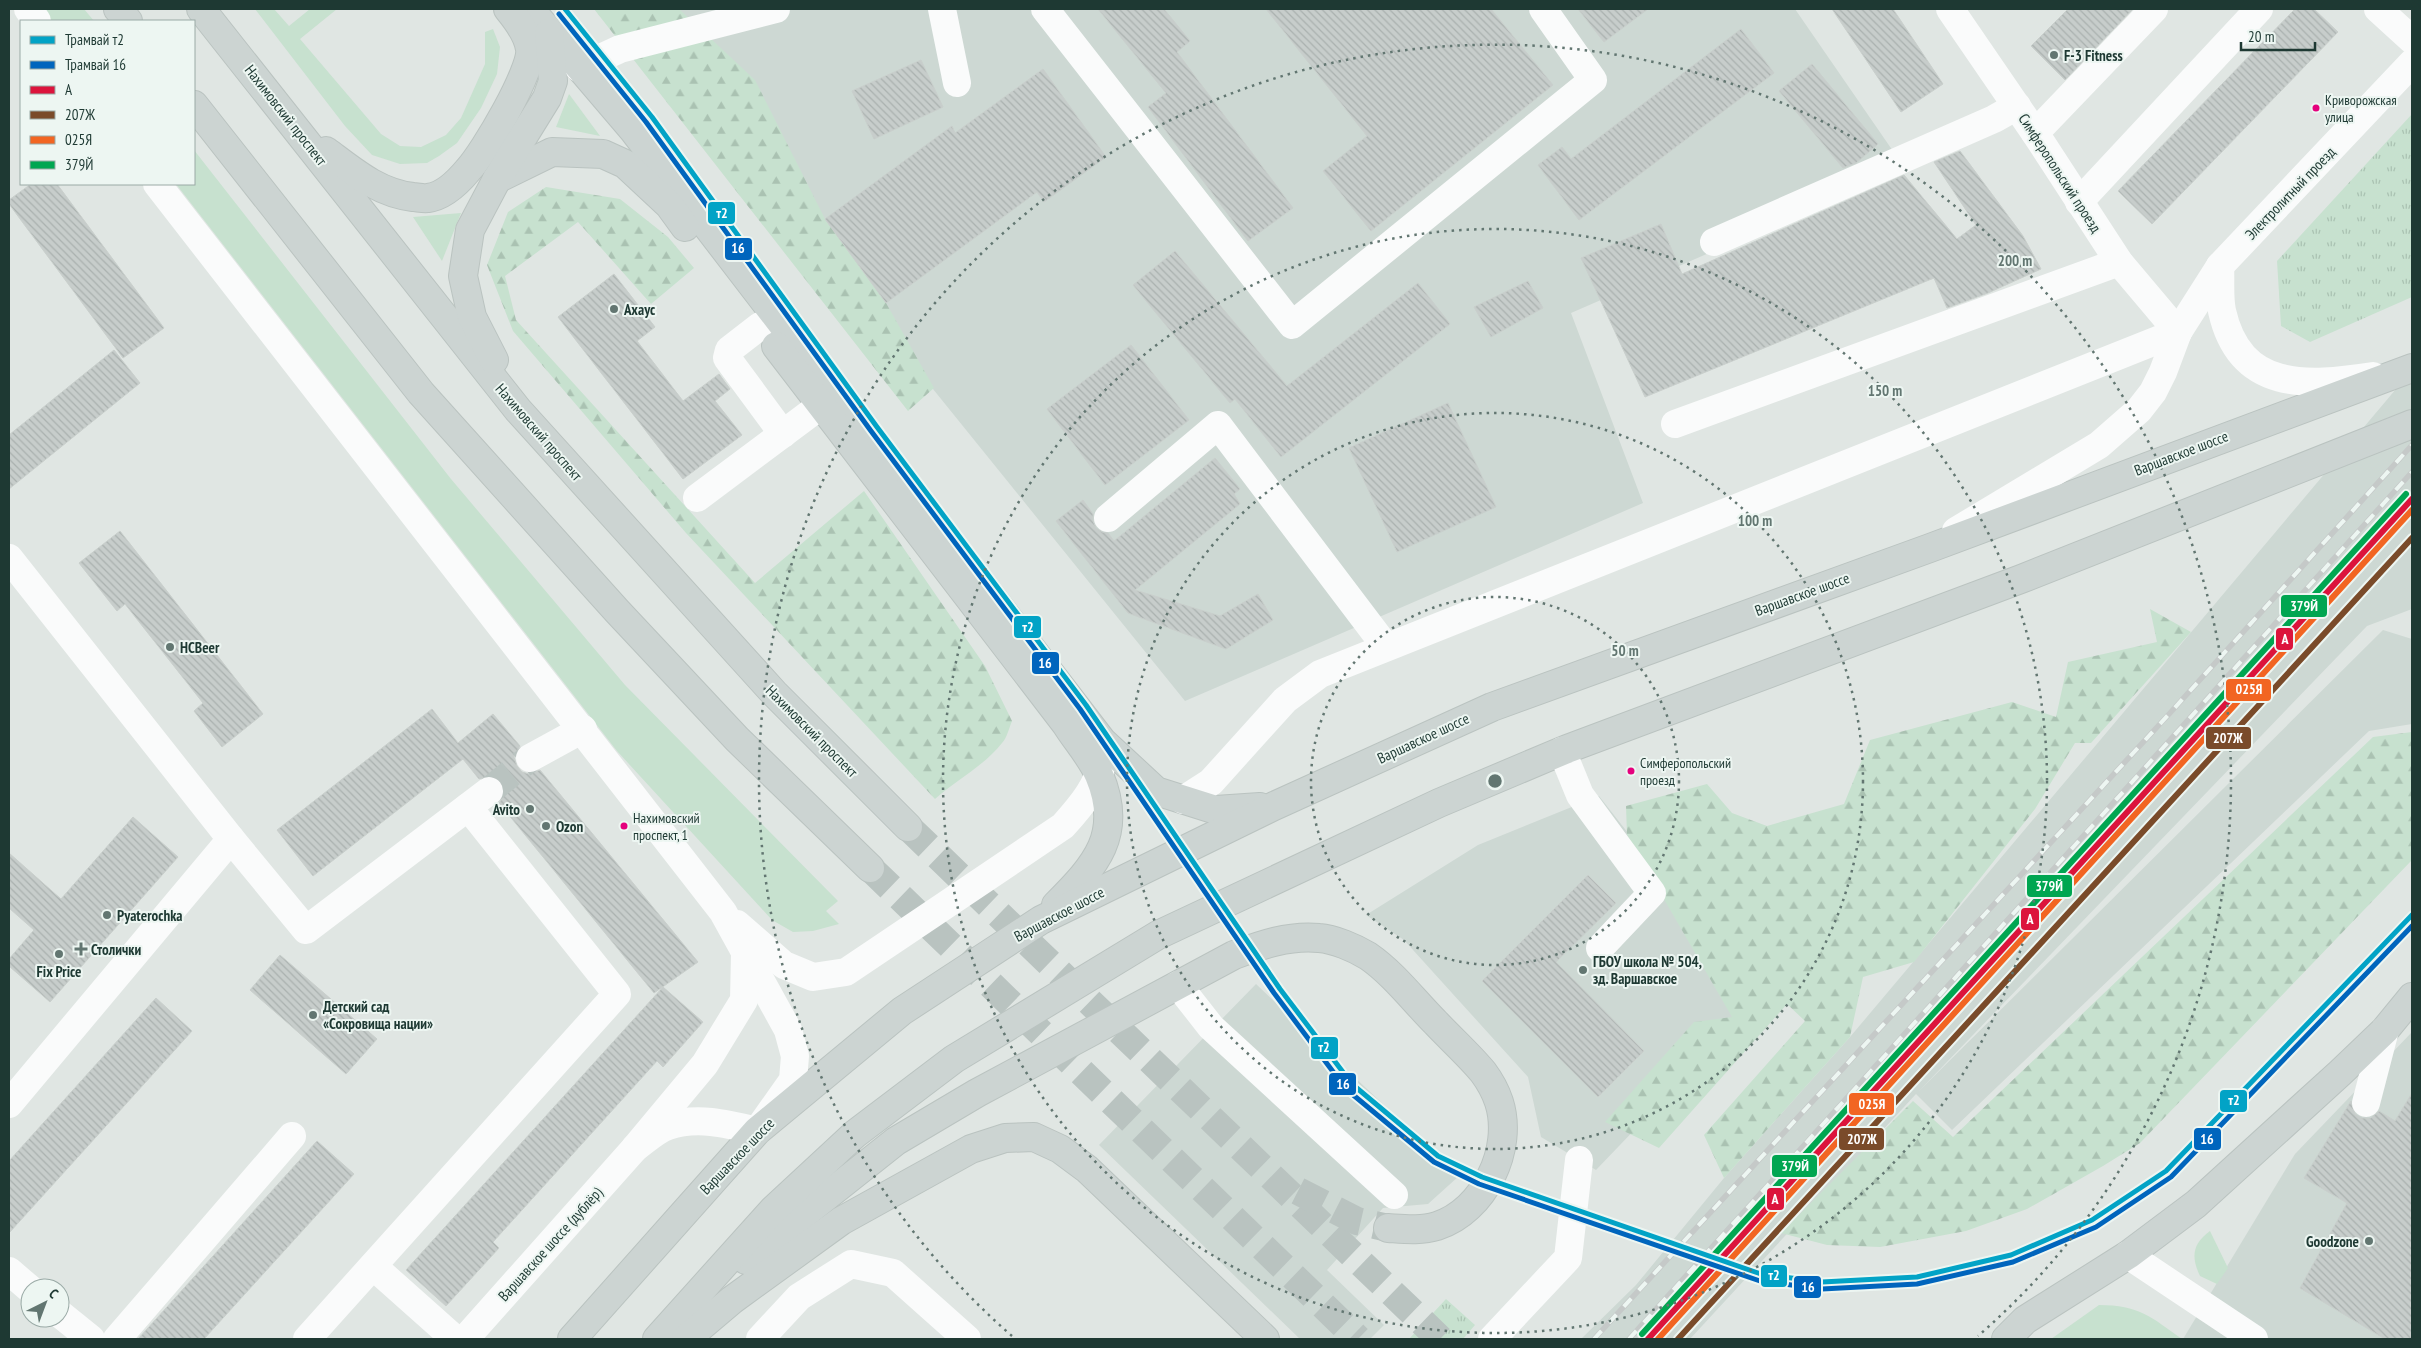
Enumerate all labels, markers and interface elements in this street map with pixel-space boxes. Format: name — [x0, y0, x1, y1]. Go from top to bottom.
legend — [20, 20, 195, 185]
scale bar — [2241, 20, 2315, 52]
text: 20 m — [2248, 27, 2274, 46]
text: Трамвай т2 — [65, 30, 124, 49]
place label: F-3 Fitness — [2064, 46, 2123, 65]
marker: F-3 Fitness — [2048, 49, 2060, 61]
text: Трамвай 16 — [65, 55, 126, 74]
street label: Нахимовский проспект — [241, 61, 331, 169]
text: A — [65, 80, 73, 99]
place label: Криворожская улица — [2325, 91, 2397, 126]
marker: Криворожская улица — [2311, 103, 2321, 113]
text: 207Ж — [65, 105, 95, 124]
street label: Симферопольский проезд — [2014, 110, 2106, 237]
text: 025Я — [65, 130, 92, 149]
street label: Электролитный проезд — [2241, 142, 2339, 243]
text: 379Й — [65, 155, 93, 174]
line badge: т2 — [707, 201, 736, 225]
text: т2 — [716, 204, 728, 222]
line badge: 16 — [724, 237, 753, 261]
text: 16 — [731, 239, 745, 257]
text: 200 m — [1998, 251, 2032, 270]
place label: Ахаус — [623, 300, 656, 319]
marker: Ахаус — [608, 303, 620, 315]
street label: Нахимовский проспект — [492, 379, 587, 485]
text: 150 m — [1868, 381, 1902, 400]
street label: Варшавское шоссе — [2131, 426, 2231, 480]
text: 100 m — [1738, 511, 1772, 530]
street label: Варшавское шоссе — [1752, 568, 1852, 620]
line badge: 379Й — [2280, 594, 2328, 618]
text: 379Й — [2290, 597, 2318, 615]
line badge: т2 — [1013, 615, 1042, 639]
text: т2 — [1022, 618, 1034, 636]
line badge: A — [2275, 627, 2294, 651]
text: A — [2280, 630, 2289, 648]
place label: HCBeer — [180, 638, 220, 657]
marker: HCBeer — [164, 641, 176, 653]
text: 50 m — [1611, 641, 1639, 660]
line badge: 16 — [1031, 651, 1060, 675]
text: 16 — [1038, 654, 1052, 672]
line badge: 025Я — [2225, 678, 2272, 702]
text: 025Я — [2236, 680, 2263, 698]
street label: Нахимовский проспект — [762, 681, 862, 781]
street label: Варшавское шоссе — [1374, 708, 1472, 768]
line badge: 207Ж — [2205, 726, 2252, 750]
text: 207Ж — [2213, 729, 2243, 747]
place label: Симферопольский проезд — [1640, 754, 1731, 789]
marker: Симферопольский проезд — [1626, 766, 1636, 776]
centre of rings — [1486, 772, 1504, 790]
place label: Avito — [492, 800, 520, 819]
marker: Avito — [524, 803, 536, 815]
place label: Нахимовский проспект, 1 — [633, 809, 700, 844]
place label: Ozon — [556, 817, 583, 836]
marker: Ozon — [540, 820, 552, 832]
marker: Нахимовский проспект, 1 — [619, 821, 629, 831]
line badge: 379Й — [2026, 874, 2073, 898]
text: 379Й — [2035, 877, 2063, 895]
street label: Варшавское шоссе — [1011, 882, 1107, 946]
place label: Pyaterochka — [117, 906, 183, 925]
line badge: A — [2020, 907, 2040, 931]
marker: Pyaterochka — [101, 909, 113, 921]
text: A — [2025, 910, 2034, 928]
place label: Столички — [91, 940, 141, 959]
marker: Столички — [75, 943, 87, 955]
marker: Fix Price — [53, 948, 65, 960]
place label: ГБОУ школа № 504, зд. Варшавское — [1593, 952, 1702, 988]
place label: Fix Price — [36, 962, 82, 981]
marker: ГБОУ школа № 504, зд. Варшавское — [1577, 964, 1589, 976]
place label: Детский сад «Сокровища нации» — [323, 997, 433, 1033]
marker: Детский сад «Сокровища нации» — [307, 1009, 319, 1021]
line badge: т2 — [1310, 1036, 1339, 1060]
text: т2 — [1318, 1038, 1330, 1056]
line badge: 16 — [1328, 1072, 1357, 1096]
text: 16 — [1336, 1075, 1350, 1093]
line badge: т2 — [2219, 1089, 2248, 1113]
text: т2 — [2228, 1091, 2240, 1109]
line badge: 025Я — [1848, 1092, 1895, 1116]
text: 025Я — [1859, 1095, 1886, 1113]
street label: Варшавское шоссе — [696, 1114, 778, 1198]
line badge: 207Ж — [1838, 1127, 1885, 1151]
line badge: 16 — [2193, 1127, 2222, 1151]
text: 207Ж — [1847, 1130, 1877, 1148]
text: 16 — [2200, 1130, 2214, 1148]
line badge: 379Й — [1771, 1154, 1818, 1178]
text: 379Й — [1781, 1157, 1809, 1175]
street label: Варшавское шоссе (дублёр) — [494, 1183, 607, 1305]
line badge: A — [1766, 1187, 1785, 1211]
text: A — [1770, 1190, 1779, 1208]
place label: Goodzone — [2306, 1232, 2359, 1251]
marker: Goodzone — [2363, 1235, 2375, 1247]
line badge: т2 — [1760, 1264, 1788, 1288]
text: т2 — [1768, 1266, 1780, 1284]
line badge: 16 — [1793, 1275, 1822, 1299]
north arrow — [20, 1278, 70, 1328]
text: 16 — [1801, 1278, 1815, 1296]
text: С — [45, 1285, 63, 1303]

